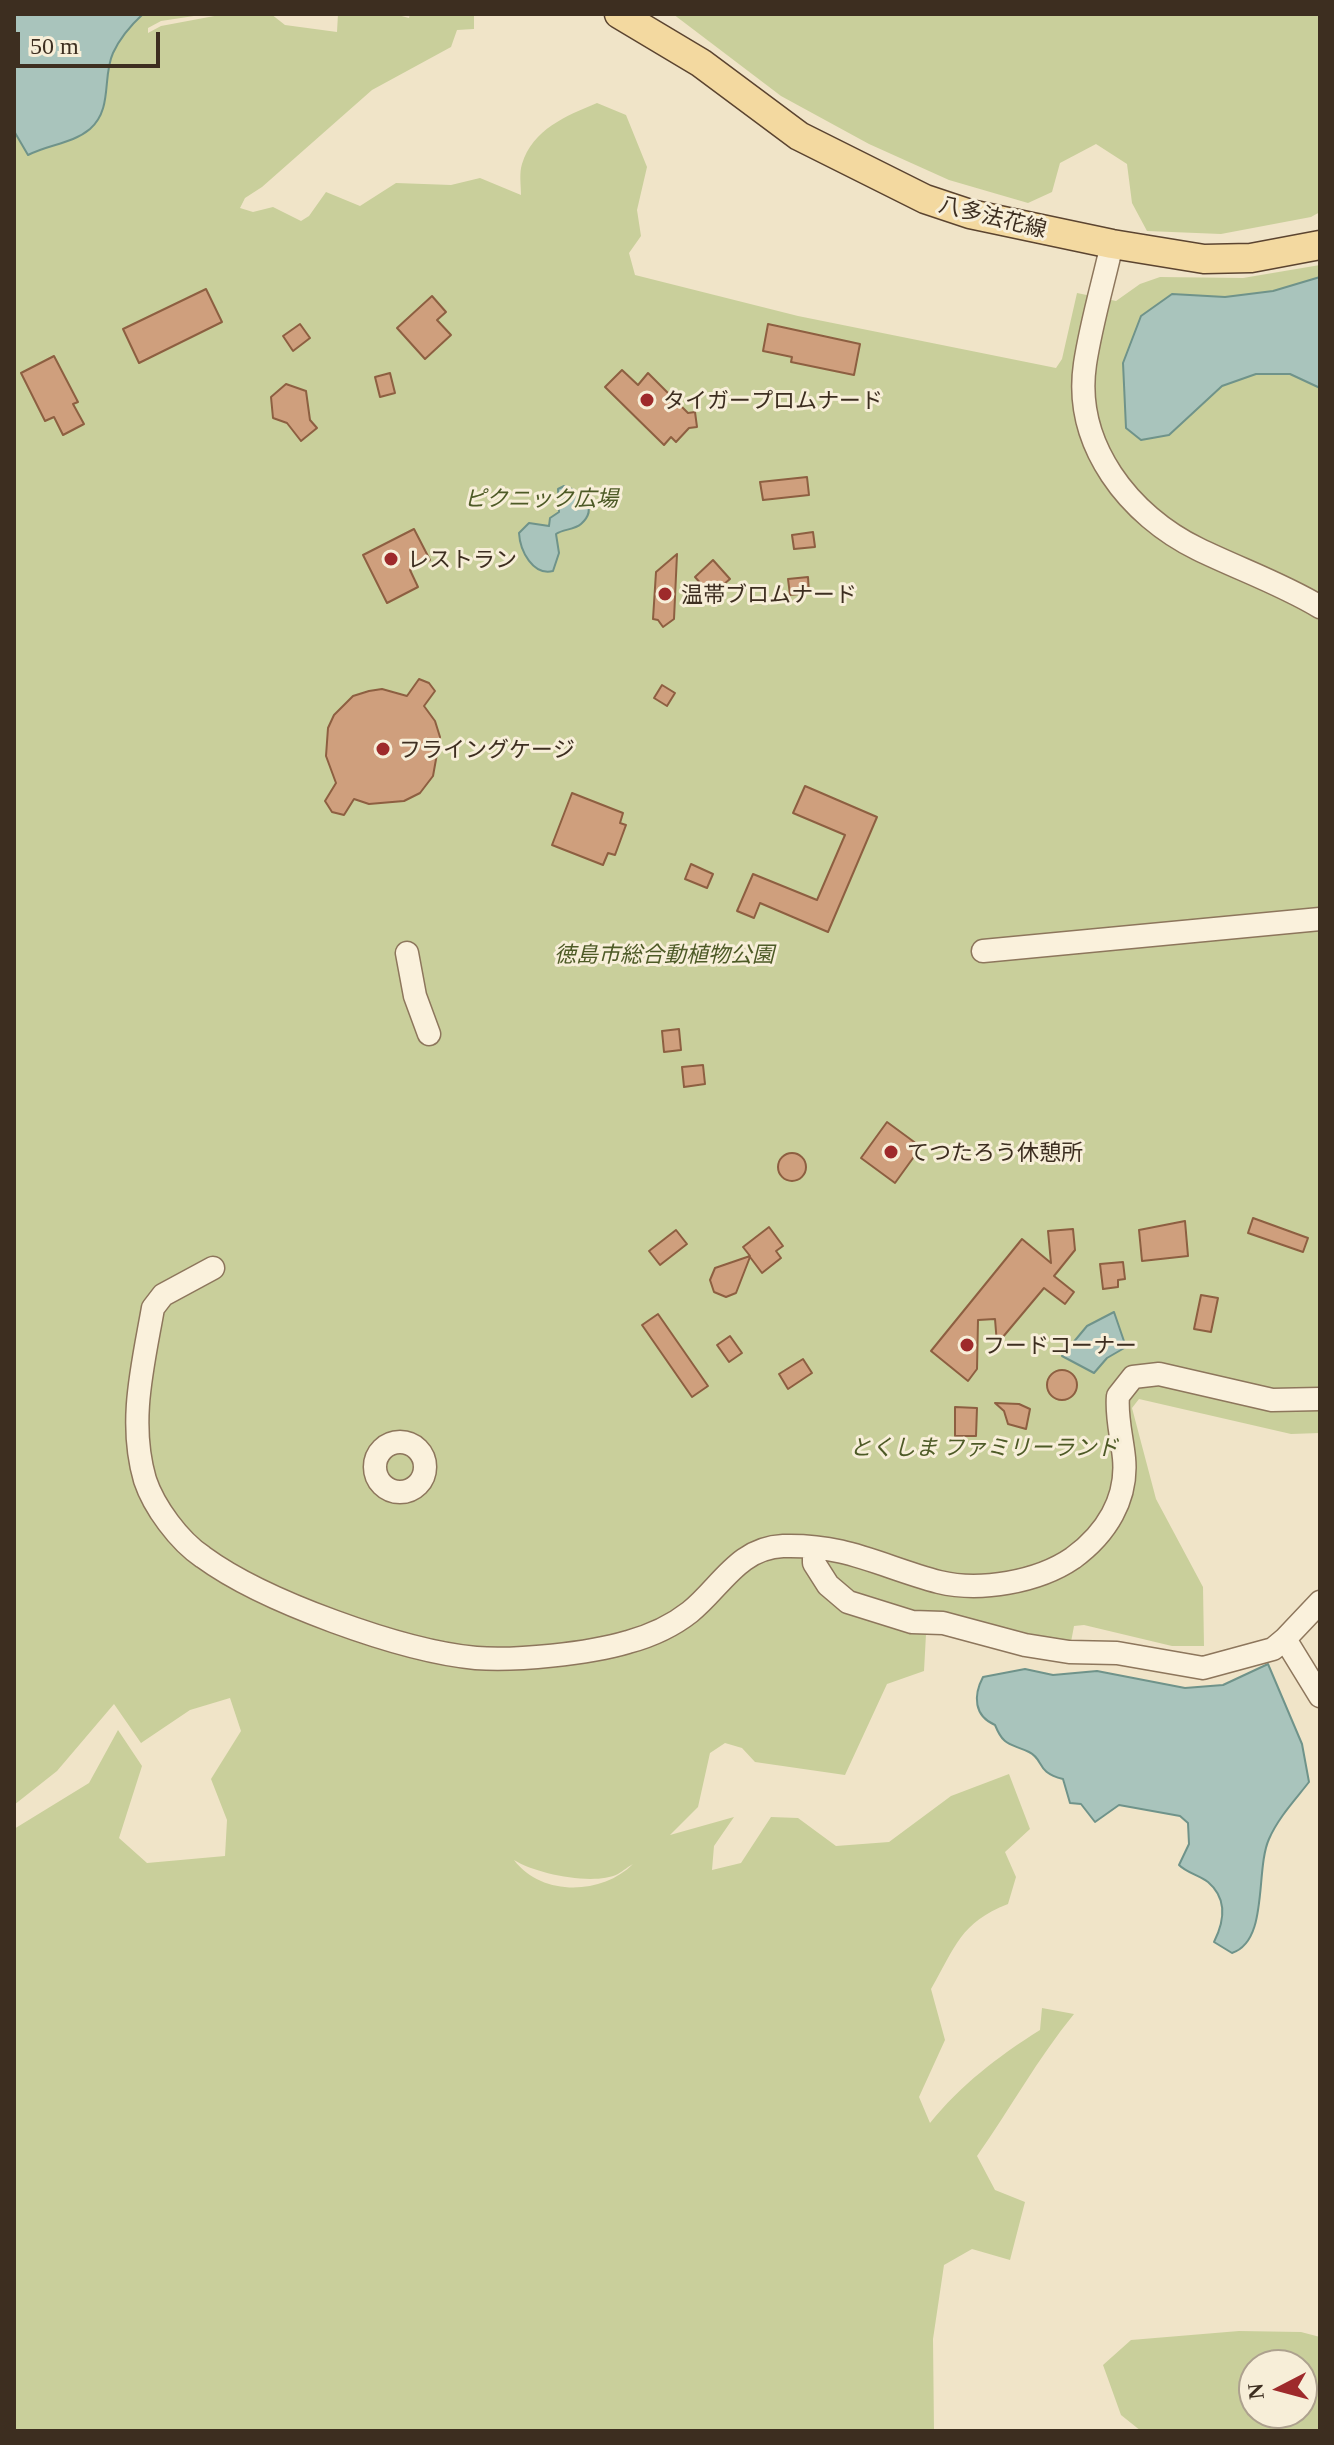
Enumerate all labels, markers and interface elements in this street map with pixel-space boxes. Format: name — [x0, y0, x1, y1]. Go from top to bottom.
scale bar — [20, 16, 164, 66]
text: 50 m — [30, 33, 79, 59]
street label: 八多法花線 — [936, 190, 1050, 242]
place label: タイガープロムナード — [663, 387, 883, 413]
marker: タイガープロムナード — [638, 391, 656, 409]
park label: ピクニック広場 — [464, 485, 618, 511]
place label: レストラン — [407, 546, 517, 572]
marker: レストラン — [382, 550, 400, 568]
place label: 温帯ブロムナード — [681, 581, 857, 607]
marker: 温帯ブロムナード — [656, 585, 674, 603]
place label: フライングケージ — [399, 736, 575, 762]
marker: フライングケージ — [374, 740, 392, 758]
park label: 徳島市総合動植物公園 — [554, 941, 774, 967]
place label: てつたろう休憩所 — [907, 1139, 1083, 1165]
marker: てつたろう休憩所 — [882, 1143, 900, 1161]
place label: フードコーナー — [983, 1332, 1137, 1358]
marker: フードコーナー — [958, 1336, 976, 1354]
park label: とくしま ファミリーランド — [850, 1434, 1118, 1460]
north arrow — [1238, 2349, 1318, 2429]
text: N — [1242, 2382, 1269, 2401]

